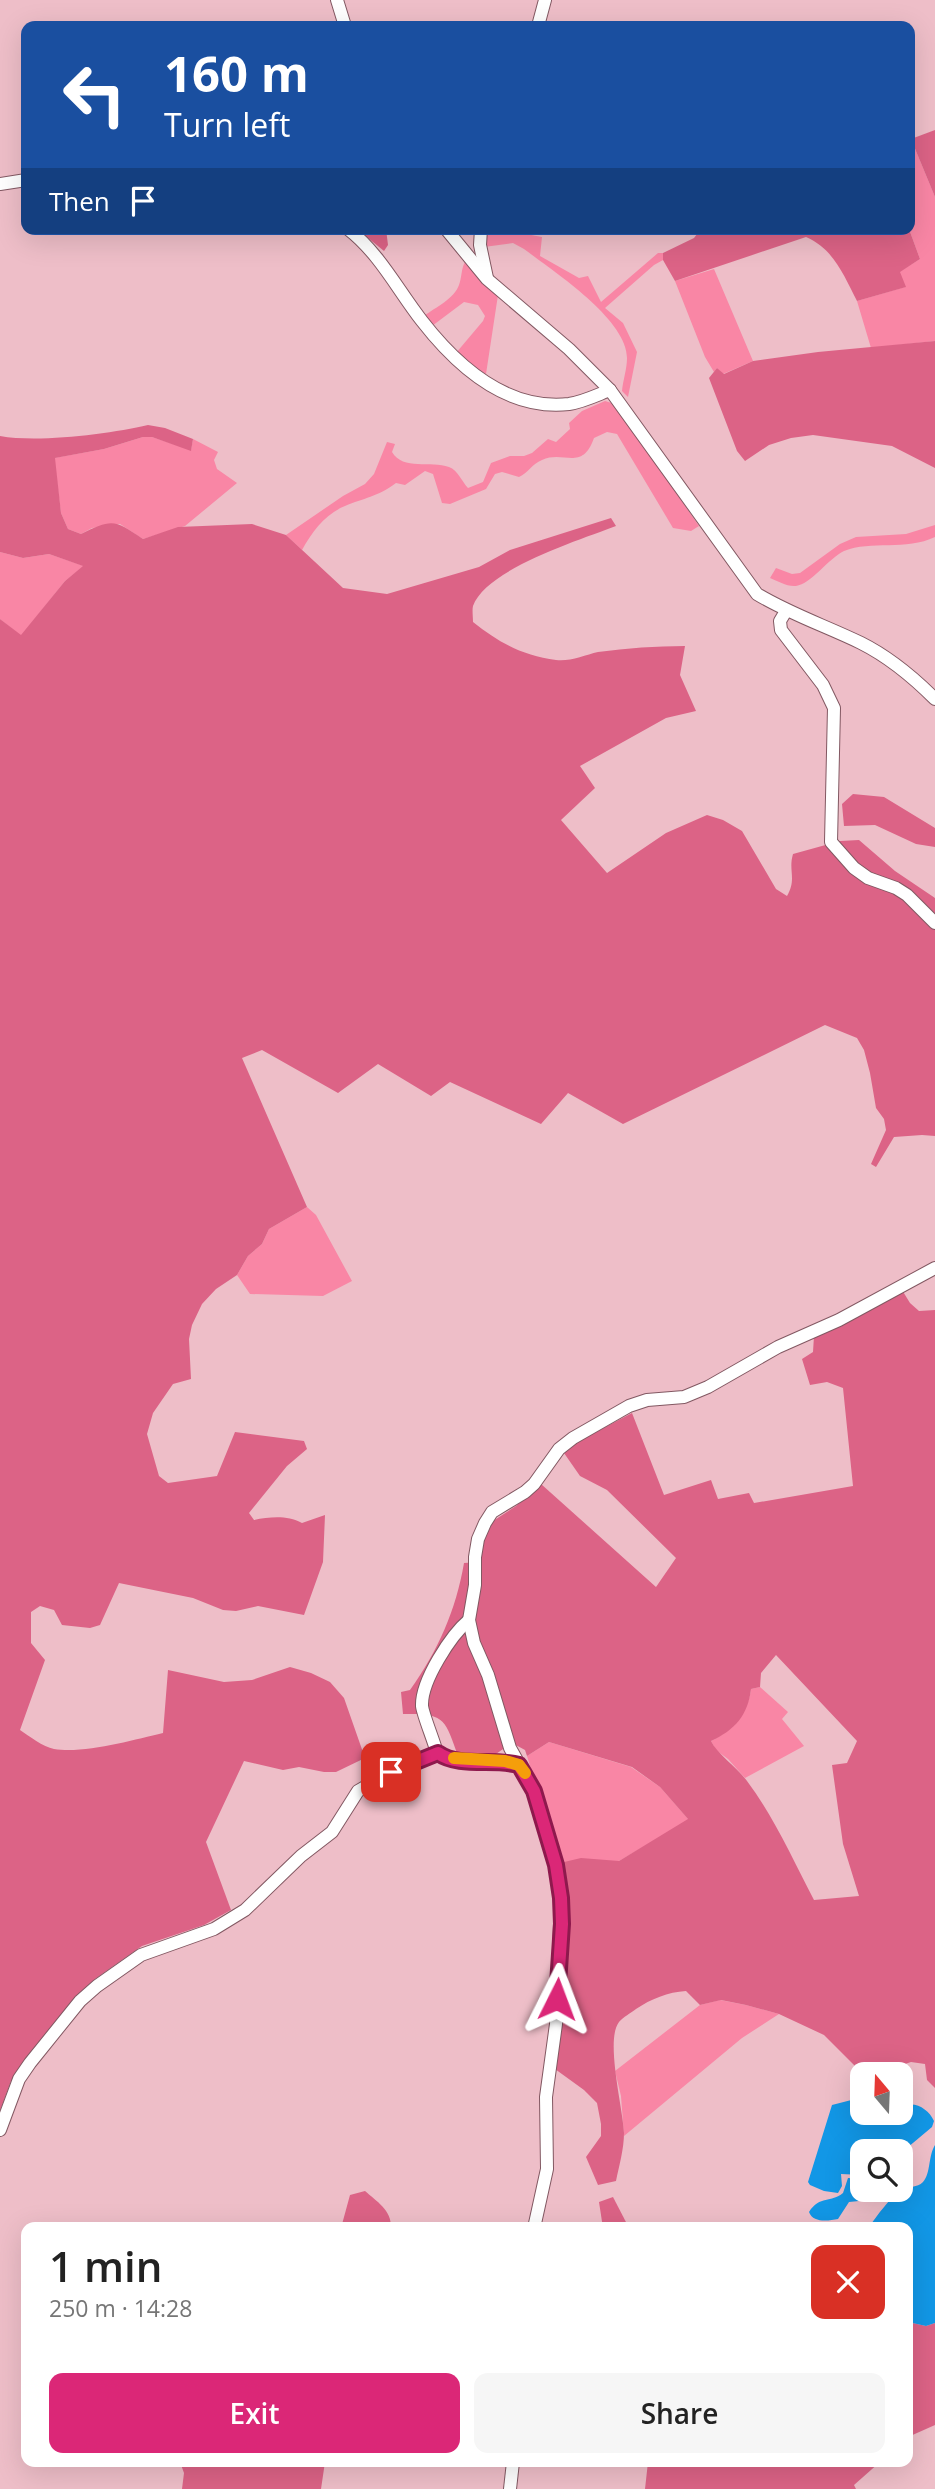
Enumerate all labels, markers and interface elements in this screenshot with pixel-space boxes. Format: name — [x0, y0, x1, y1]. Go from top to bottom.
text: 160 m — [164, 40, 309, 106]
icon: left — [49, 49, 140, 140]
text: Turn left — [164, 103, 290, 146]
icon: arrive — [124, 182, 162, 220]
text: Then — [49, 183, 110, 219]
pin — [361, 1742, 421, 1802]
icon: arrive — [372, 1753, 410, 1791]
position arrow — [520, 1962, 594, 2036]
north arrow — [850, 2062, 914, 2124]
map controls — [850, 2062, 913, 2202]
button: search — [850, 2139, 913, 2202]
text: 1 min — [49, 2237, 162, 2294]
button: close — [811, 2245, 885, 2319]
text: 250 m · 14:28 — [49, 2292, 192, 2324]
button: Exit — [49, 2373, 460, 2453]
button: Share — [474, 2373, 885, 2453]

